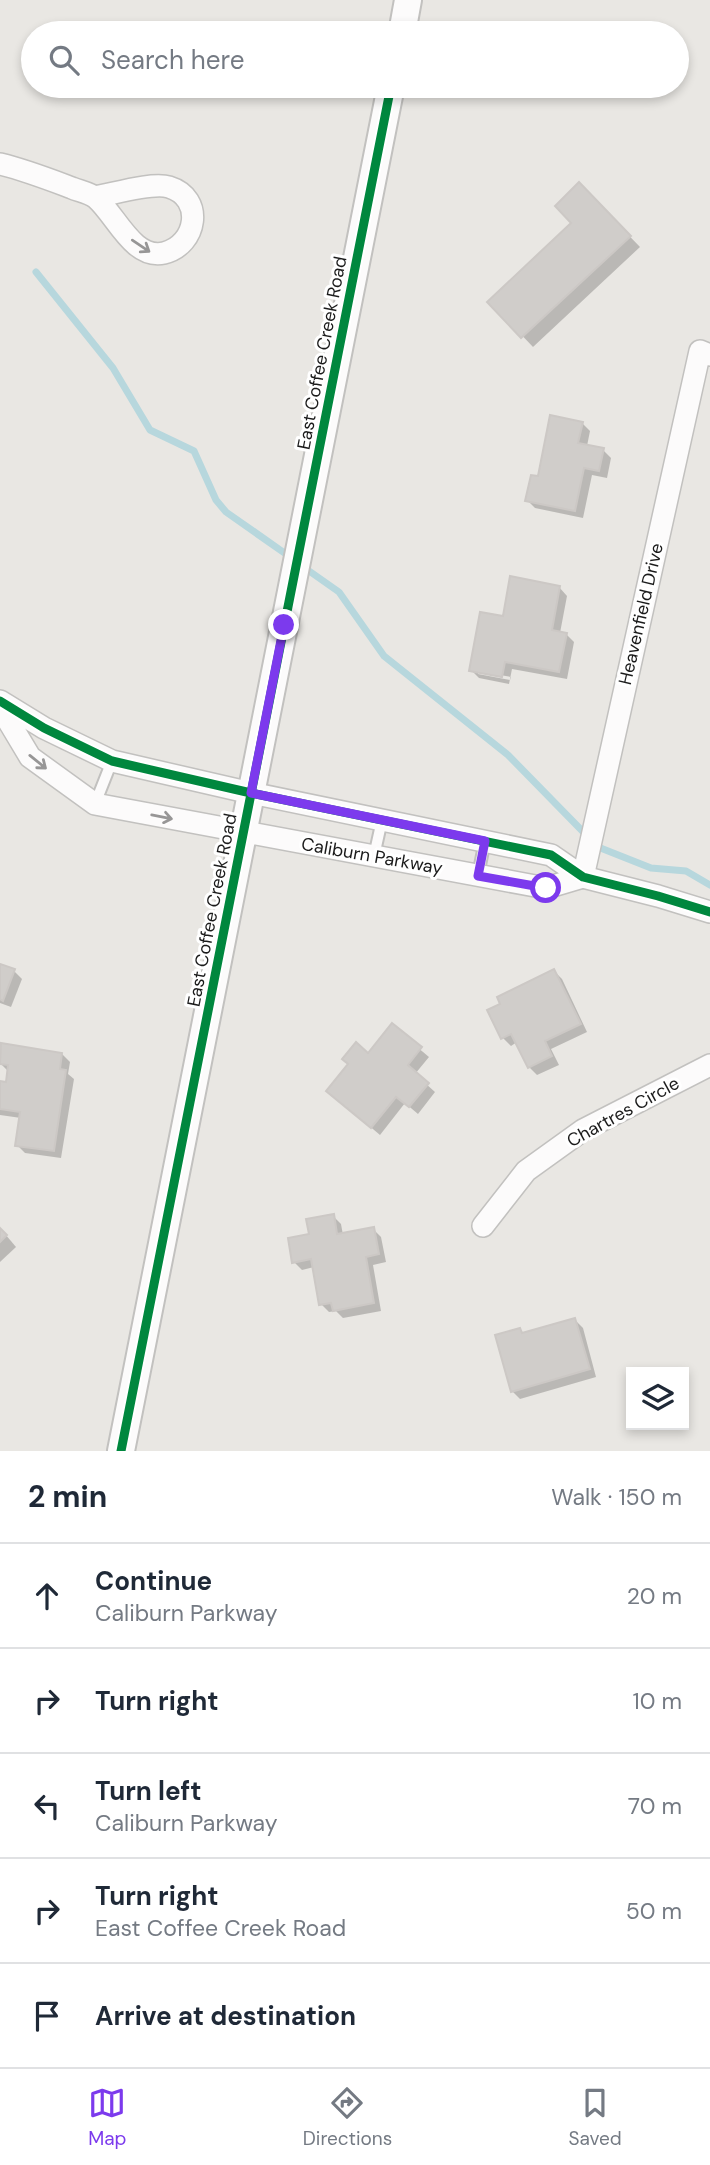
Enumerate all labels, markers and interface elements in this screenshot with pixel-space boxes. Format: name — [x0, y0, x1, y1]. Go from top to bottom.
search box — [21, 21, 689, 98]
icon: search — [45, 41, 83, 79]
text: Search here — [101, 43, 244, 77]
one-way arrow — [131, 239, 150, 253]
street label: East Coffee Creek Road — [291, 254, 353, 452]
street label: Heavenfield Drive — [613, 541, 669, 687]
route end — [268, 609, 299, 640]
one-way arrow — [29, 755, 47, 770]
one-way arrow — [150, 811, 173, 824]
street label: East Coffee Creek Road — [181, 811, 243, 1009]
street label: Caliburn Parkway — [300, 832, 444, 880]
route start — [530, 872, 561, 903]
street label: Chartres Circle — [562, 1071, 684, 1153]
map controls — [626, 1367, 689, 1430]
button: layers — [626, 1367, 689, 1430]
text: 2 min — [28, 1477, 107, 1516]
text: Walk · 150 m — [551, 1482, 682, 1512]
text: Continue — [95, 1564, 212, 1598]
icon: ahead — [28, 1577, 66, 1615]
text: 20 m — [627, 1581, 682, 1611]
text: Caliburn Parkway — [95, 1598, 278, 1628]
icon: right — [28, 1682, 66, 1720]
text: Turn right — [95, 1684, 219, 1718]
text: 10 m — [632, 1686, 682, 1716]
text: Turn left — [95, 1774, 202, 1808]
icon: left — [28, 1787, 66, 1825]
text: 70 m — [628, 1791, 682, 1821]
text: Caliburn Parkway — [95, 1808, 278, 1838]
text: Turn right — [95, 1879, 219, 1913]
icon: right — [28, 1892, 66, 1930]
text: 50 m — [626, 1896, 682, 1926]
text: East Coffee Creek Road — [95, 1913, 346, 1943]
icon: arrive — [28, 1997, 66, 2035]
text: Arrive at destination — [95, 1999, 356, 2033]
tab: Map — [88, 2084, 126, 2151]
tab: Directions — [303, 2084, 392, 2151]
tab: Saved — [569, 2084, 622, 2151]

